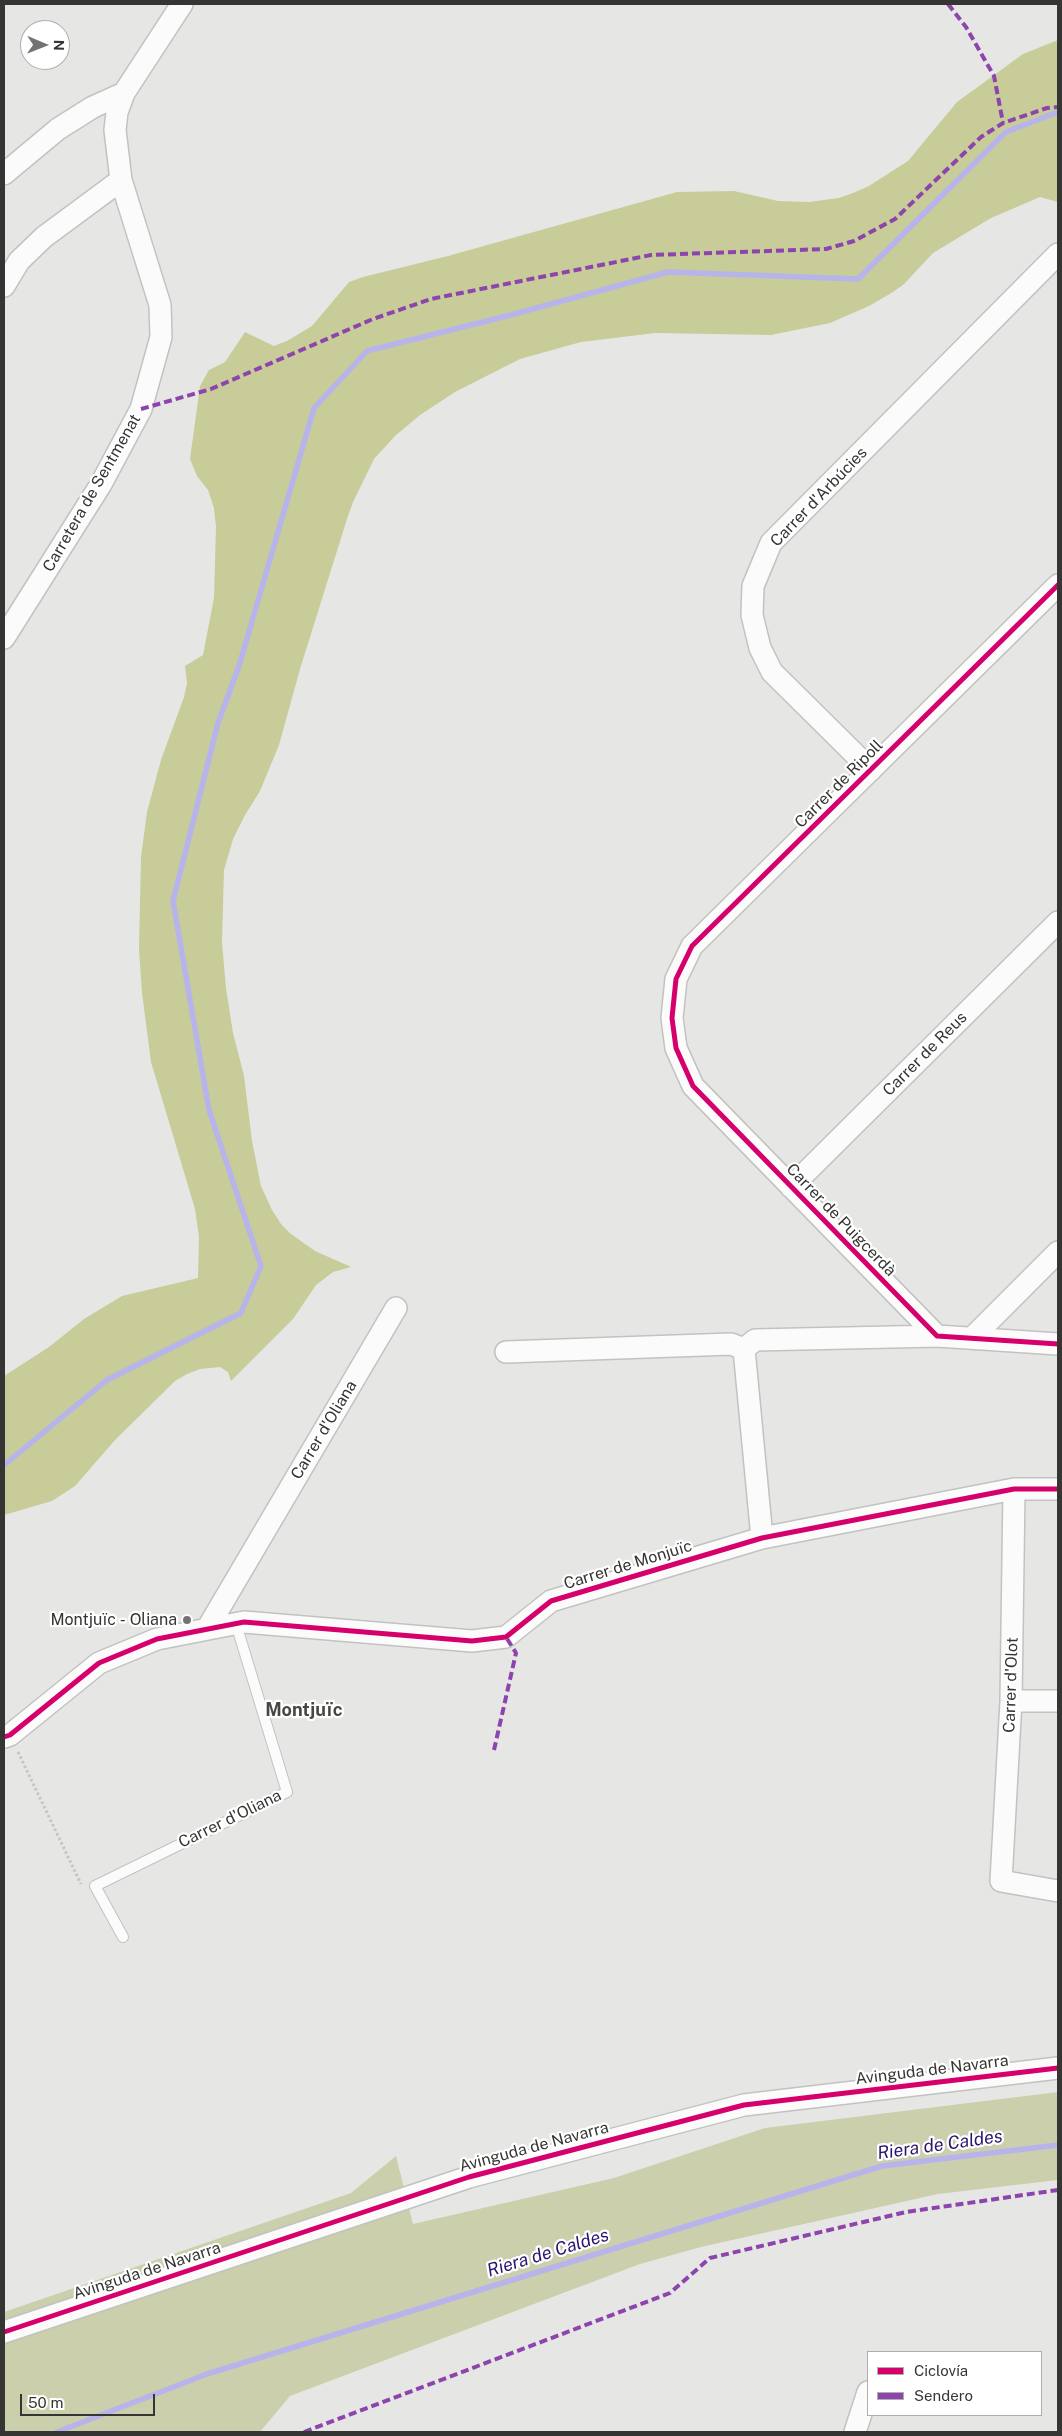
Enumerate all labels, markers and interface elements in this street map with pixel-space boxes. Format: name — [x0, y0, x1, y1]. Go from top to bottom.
north arrow — [20, 20, 70, 70]
text: N — [51, 40, 67, 51]
street label: Carretera de Sentmenat — [39, 411, 145, 575]
street label: Carrer d'Arbúcies — [767, 443, 871, 551]
street label: Carrer de Ripoll — [791, 736, 887, 832]
street label: Carrer de Reus — [879, 1008, 971, 1100]
street label: Carrer de Puigcerdà — [782, 1160, 900, 1280]
street label: Carrer d'Oliana — [287, 1377, 361, 1483]
street label: Carrer de Monjuïc — [561, 1536, 695, 1594]
place label: Montjuïc - Oliana — [50, 1610, 177, 1630]
marker: Montjuïc - Oliana — [181, 1614, 193, 1626]
street label: Carrer d'Olot — [1000, 1637, 1022, 1733]
district label: Montjuïc — [265, 1699, 343, 1721]
street label: Carrer d'Oliana — [175, 1786, 285, 1852]
street label: Avinguda de Navarra — [854, 2051, 1010, 2089]
street label: Avinguda de Navarra — [457, 2118, 611, 2176]
water label: Riera de Caldes — [876, 2126, 1004, 2164]
water label: Riera de Caldes — [485, 2224, 611, 2282]
street label: Avinguda de Navarra — [71, 2238, 223, 2304]
legend — [867, 2351, 1042, 2416]
text: Ciclovía — [914, 2362, 968, 2379]
scale bar — [22, 2384, 158, 2416]
text: Sendero — [914, 2387, 973, 2404]
text: 50 m — [28, 2394, 63, 2411]

